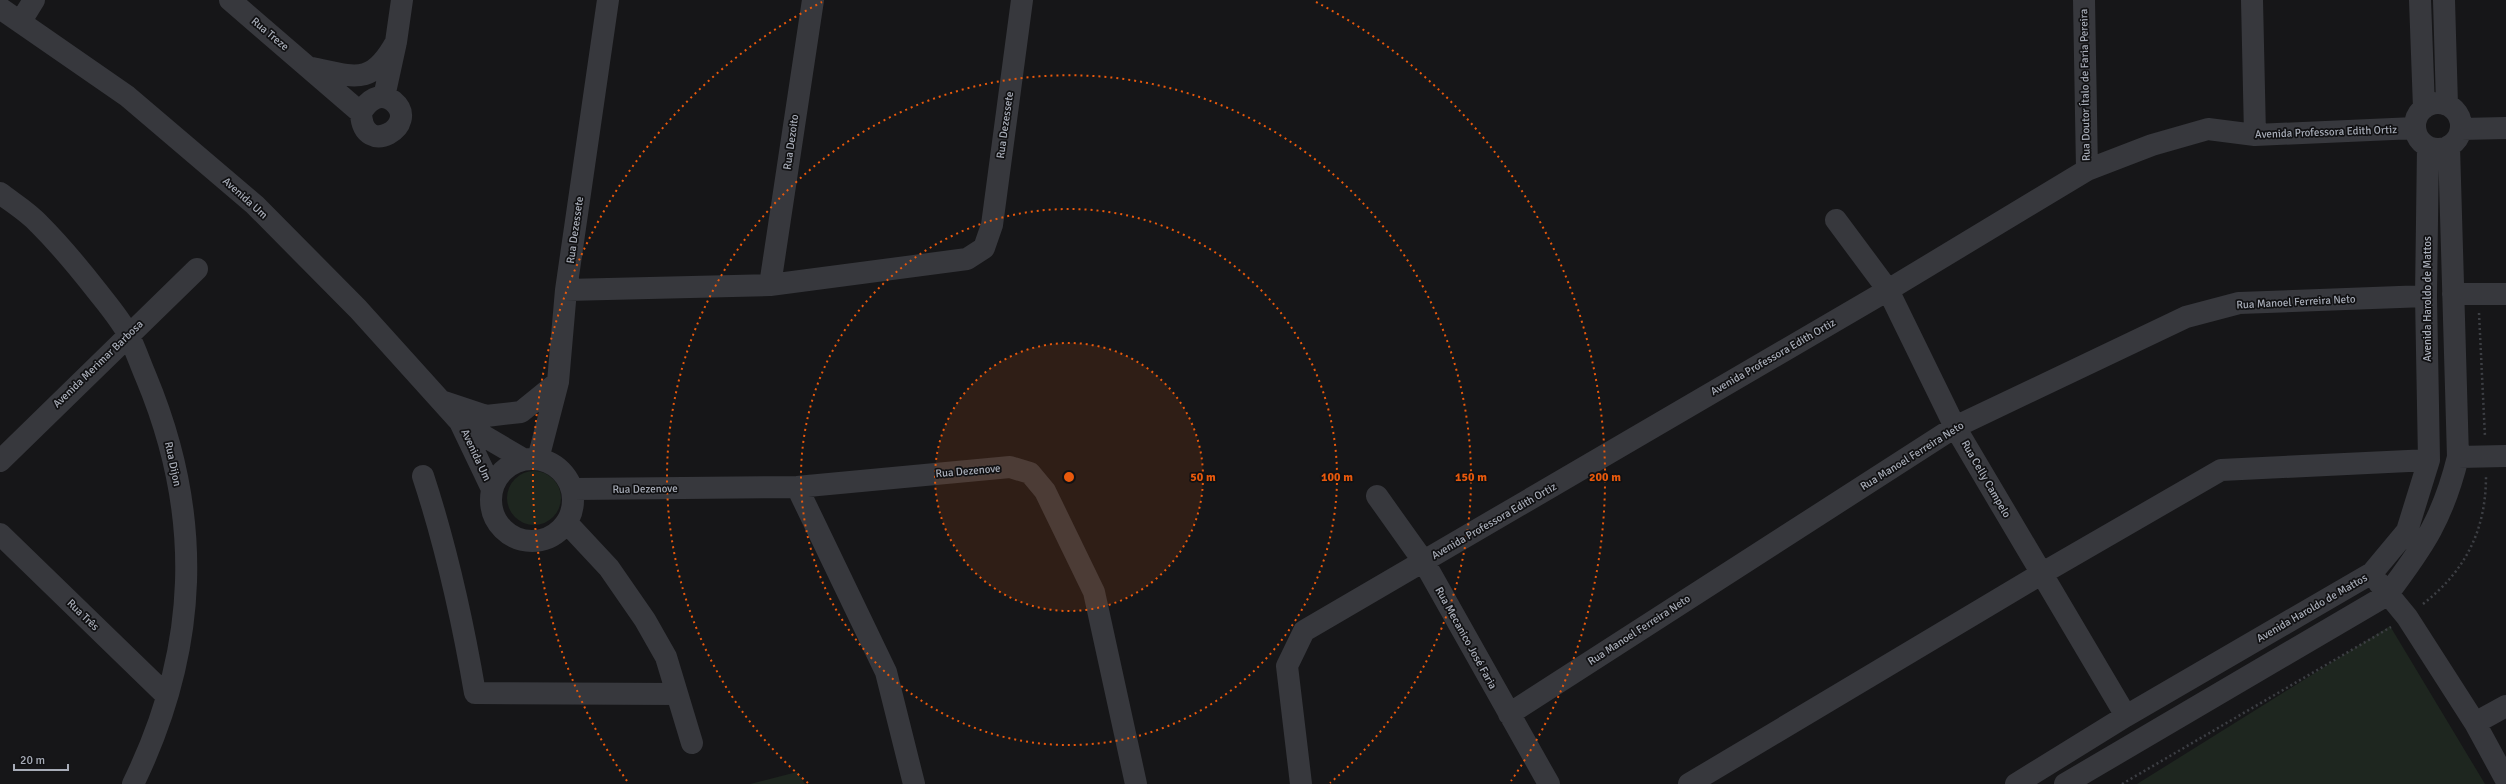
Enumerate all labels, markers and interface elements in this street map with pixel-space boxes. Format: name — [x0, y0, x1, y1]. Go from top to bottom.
street label: Rua Doutor Ítalo de Faria Pereira — [2076, 8, 2093, 161]
street label: Rua Treze — [249, 15, 291, 53]
street label: Rua Dezessete — [994, 91, 1016, 159]
street label: Rua Dezoito — [781, 113, 801, 171]
street label: Avenida Professora Edith Ortiz — [2255, 123, 2397, 141]
street label: Avenida Um — [220, 174, 270, 222]
street label: Rua Dezessete — [564, 196, 586, 264]
street label: Avenida Haroldo de Mattos — [2421, 236, 2434, 362]
street label: Rua Manoel Ferreira Neto — [2236, 292, 2356, 312]
street label: Avenida Professora Edith Ortiz — [1708, 316, 1838, 398]
street label: Avenida Merimar Barbosa — [50, 317, 146, 410]
street label: Rua Manoel Ferreira Neto — [1858, 419, 1966, 493]
street label: Avenida Um — [458, 427, 494, 483]
street label: Rua Celly Campelo — [1959, 438, 2014, 520]
street label: Rua Dijon — [162, 441, 184, 487]
street label: Rua Dezenove — [935, 462, 1001, 480]
centre of rings — [1062, 470, 1076, 484]
text: 50 m — [1190, 470, 1216, 485]
text: 100 m — [1321, 470, 1353, 485]
text: 150 m — [1455, 470, 1487, 485]
text: 200 m — [1589, 470, 1621, 485]
street label: Avenida Professora Edith Ortiz — [1429, 480, 1559, 562]
street label: Rua Dezenove — [612, 482, 678, 496]
street label: Avenida Haroldo de Mattos — [2254, 571, 2370, 645]
street label: Rua Mecanico José Faria — [1432, 585, 1500, 692]
street label: Rua Manoel Ferreira Neto — [1585, 592, 1693, 668]
street label: Rua Três — [64, 597, 102, 633]
scale bar — [14, 746, 68, 772]
text: 20 m — [20, 753, 45, 768]

